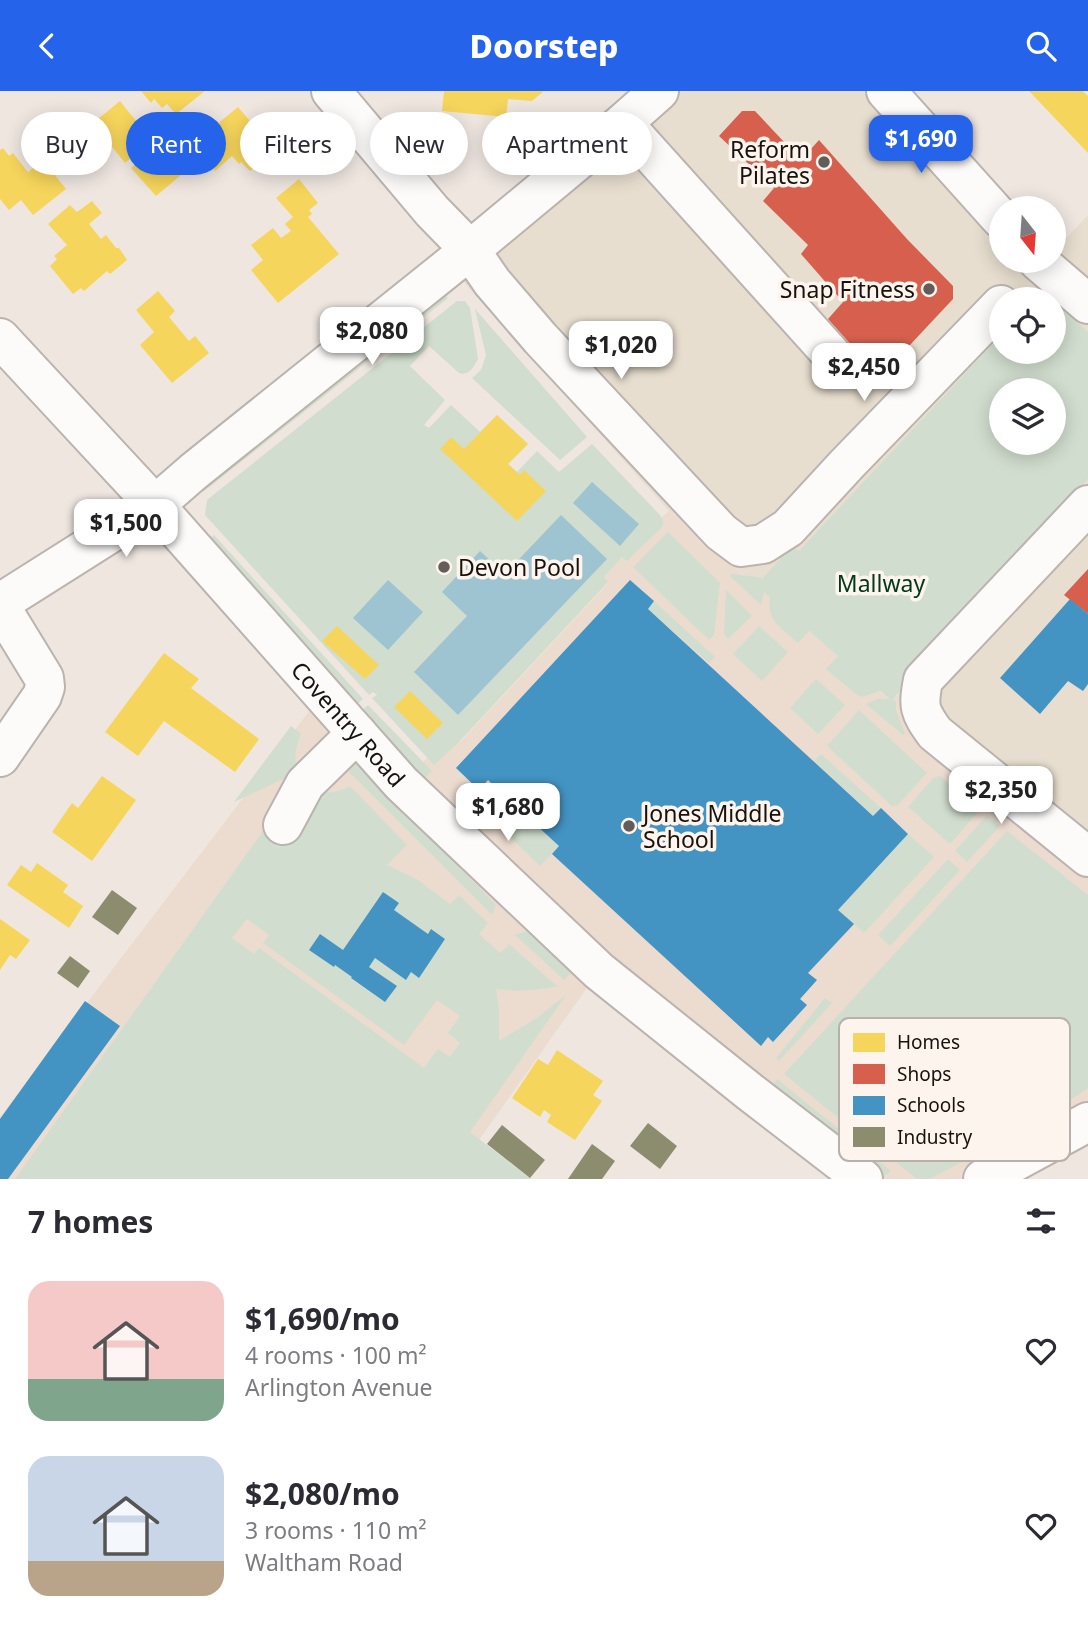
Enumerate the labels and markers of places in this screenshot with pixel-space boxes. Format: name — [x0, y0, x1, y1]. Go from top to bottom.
pin: $1,690 — [864, 115, 978, 175]
place label: Reform Pilates — [730, 133, 810, 191]
marker: Reform Pilates — [816, 154, 832, 170]
place label: Snap Fitness — [780, 273, 915, 305]
marker: Snap Fitness — [921, 281, 937, 297]
pin: $2,080 — [315, 307, 429, 367]
pin: $1,020 — [564, 321, 678, 381]
pin: $2,450 — [807, 343, 921, 403]
pin: $1,500 — [69, 499, 183, 559]
place label: Devon Pool — [458, 551, 581, 583]
marker: Devon Pool — [436, 559, 452, 575]
pin: $2,350 — [944, 767, 1058, 826]
pin: $1,680 — [451, 783, 565, 843]
place label: Jones Middle School — [641, 797, 781, 855]
marker: Jones Middle School — [621, 818, 637, 834]

